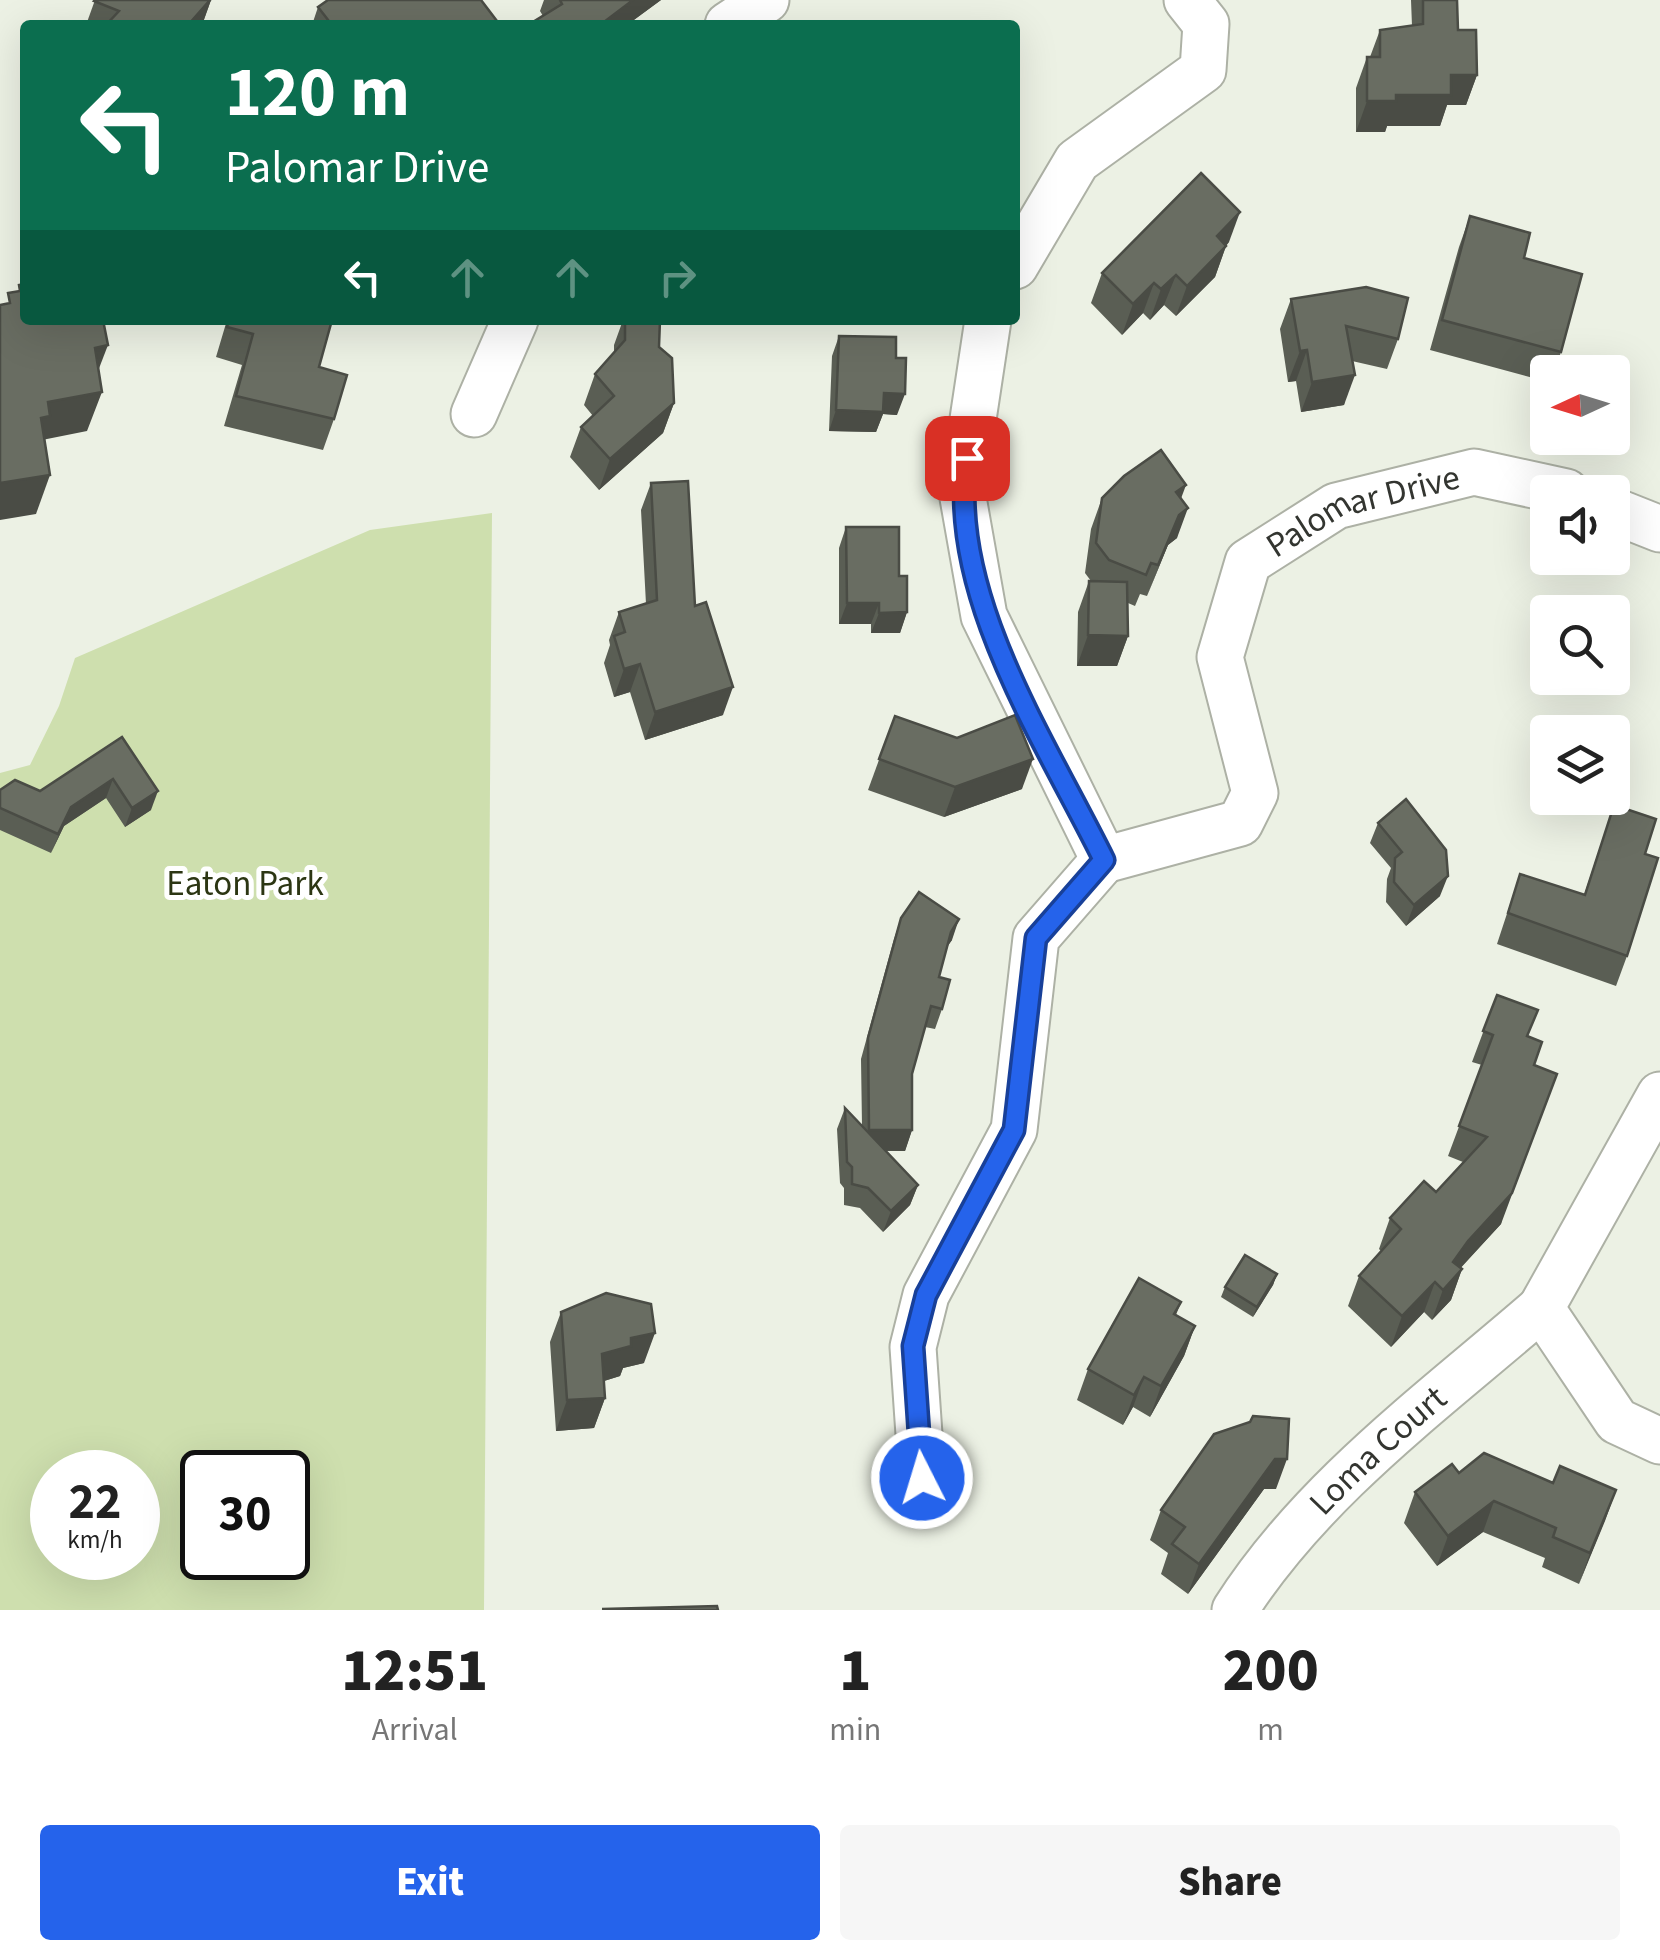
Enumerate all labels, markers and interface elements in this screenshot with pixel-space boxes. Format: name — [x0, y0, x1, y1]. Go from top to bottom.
text: 120 m — [225, 43, 410, 143]
icon: left — [60, 60, 190, 190]
text: Palomar Drive — [225, 136, 489, 200]
icon: left — [335, 250, 390, 305]
icon: ahead — [440, 250, 495, 305]
icon: ahead — [545, 250, 600, 305]
icon: right — [650, 250, 705, 305]
north arrow — [1530, 355, 1630, 455]
map controls — [1530, 355, 1630, 815]
pin — [925, 416, 1010, 501]
icon: arrive — [940, 431, 995, 486]
street label: Palomar Drive — [1256, 452, 1465, 570]
button: sound — [1530, 475, 1630, 575]
button: search — [1530, 595, 1630, 695]
button: layers — [1530, 715, 1630, 815]
park label: Eaton Park — [166, 859, 324, 909]
street label: Loma Court — [1298, 1374, 1458, 1527]
position arrow — [870, 1426, 974, 1530]
speed limit sign: 30 — [180, 1450, 310, 1580]
text: 22 — [69, 1467, 121, 1538]
text: km/h — [67, 1522, 123, 1558]
text: 12:51 — [341, 1629, 488, 1714]
text: 1 — [839, 1629, 871, 1714]
text: 200 — [1223, 1629, 1319, 1714]
text: Arrival — [372, 1707, 458, 1753]
text: min — [829, 1707, 881, 1753]
text: m — [1257, 1707, 1284, 1753]
button: Exit — [40, 1825, 820, 1940]
button: Share — [840, 1825, 1620, 1940]

